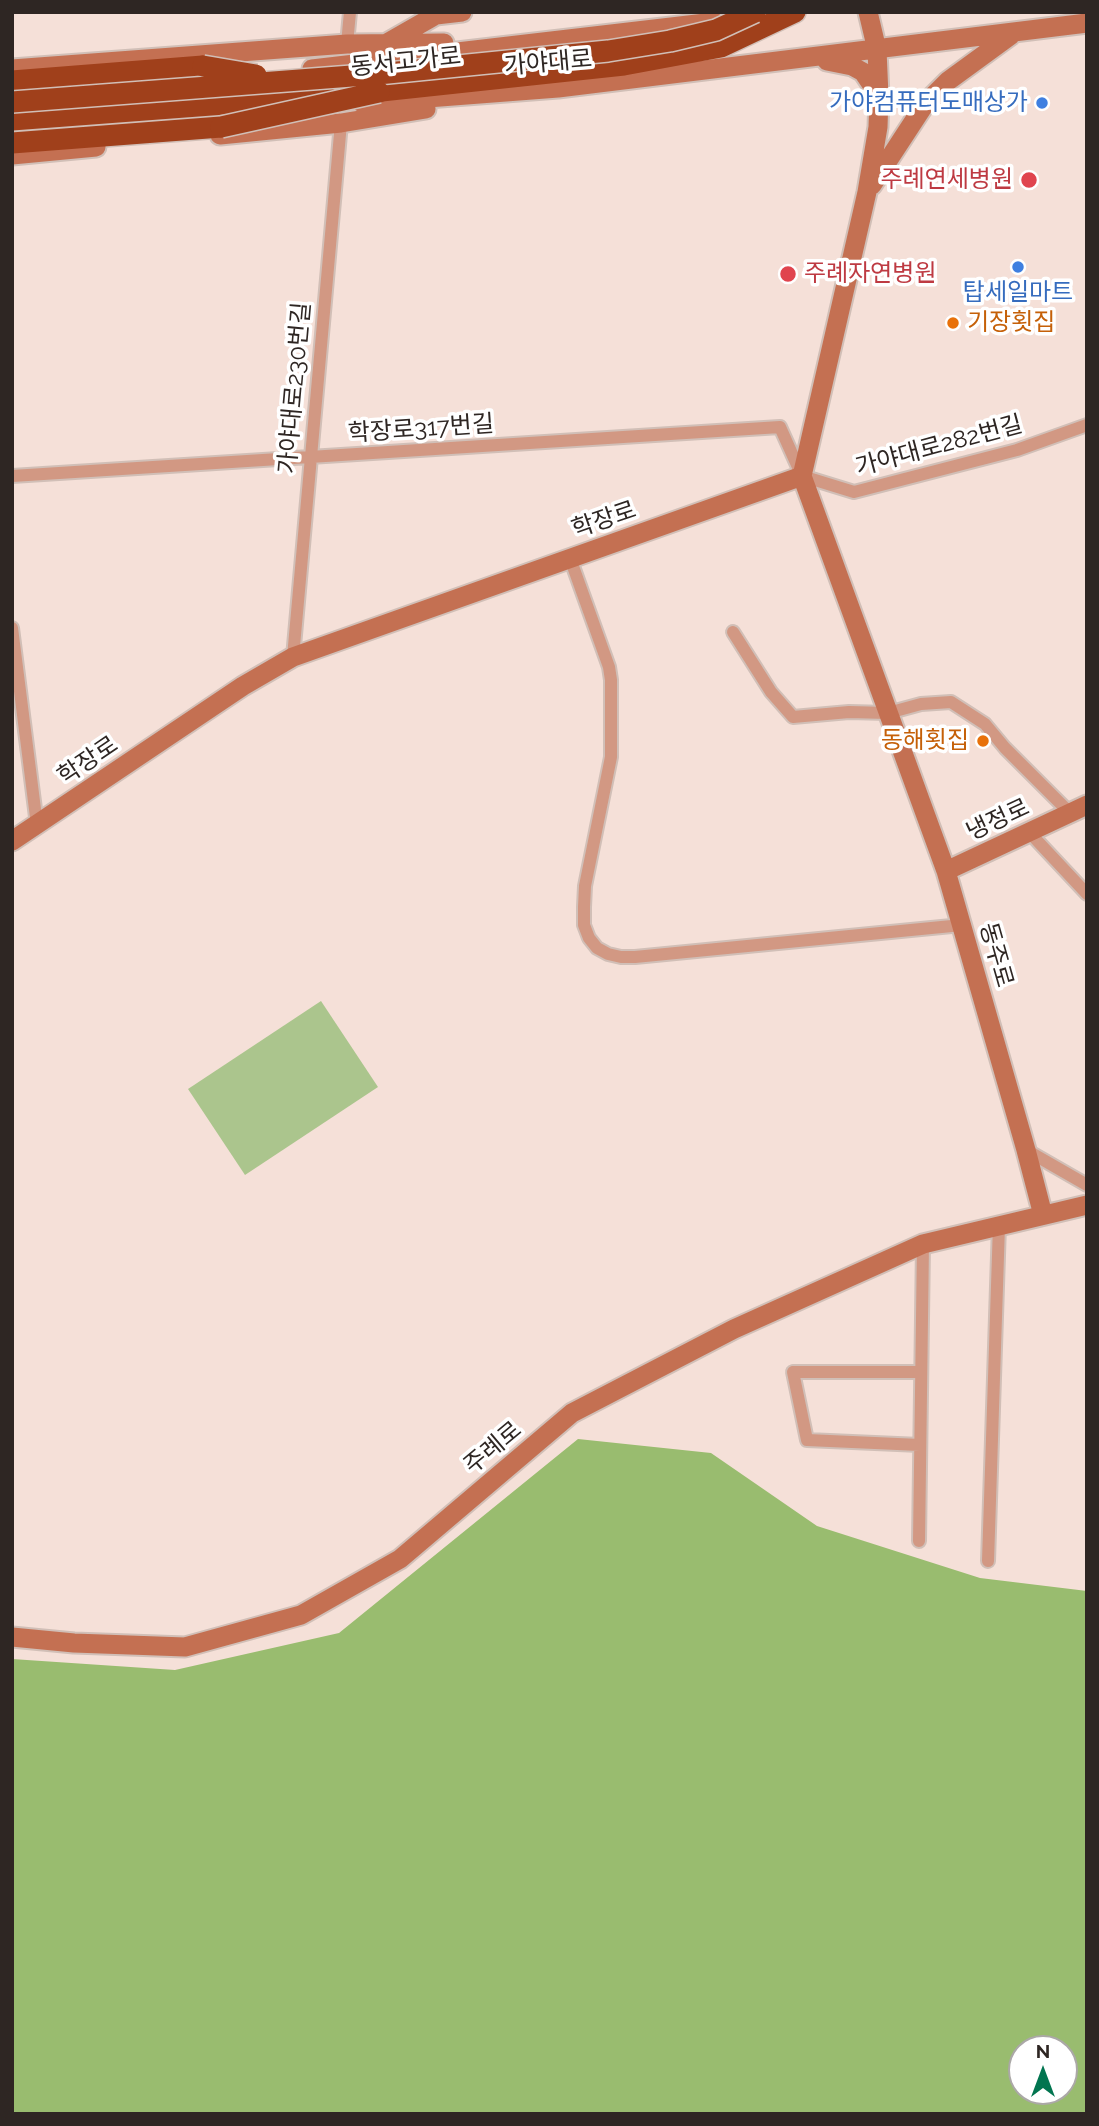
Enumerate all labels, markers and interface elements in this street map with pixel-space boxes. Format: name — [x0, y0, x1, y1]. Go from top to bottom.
street label: 동서고가로 — [350, 42, 462, 82]
street label: 가야대로 — [503, 45, 593, 81]
place label: 가야컴퓨터도매상가 — [829, 89, 1028, 117]
marker: 가야컴퓨터도매상가 — [1034, 95, 1050, 111]
place label: 주례연세병원 — [881, 166, 1013, 194]
marker: 주례연세병원 — [1019, 170, 1039, 190]
marker: 탑세일마트 — [1010, 259, 1026, 275]
place label: 주례자연병원 — [804, 260, 936, 288]
marker: 주례자연병원 — [778, 264, 798, 284]
place label: 탑세일마트 — [963, 279, 1073, 307]
street label: 가야대로230번길 — [273, 301, 317, 475]
place label: 기장횟집 — [967, 309, 1055, 337]
marker: 기장횟집 — [945, 315, 961, 331]
street label: 학장로317번길 — [347, 410, 495, 448]
street label: 가야대로282번길 — [852, 410, 1026, 482]
street label: 학장로 — [568, 496, 640, 544]
place label: 동해횟집 — [881, 727, 969, 755]
street label: 학장로 — [52, 731, 124, 791]
marker: 동해횟집 — [975, 733, 991, 749]
street label: 냉정로 — [962, 793, 1034, 847]
street label: 동주로 — [973, 919, 1019, 991]
street label: 주례로 — [458, 1416, 528, 1480]
north arrow — [1008, 2035, 1078, 2105]
text: N — [1036, 2040, 1050, 2062]

